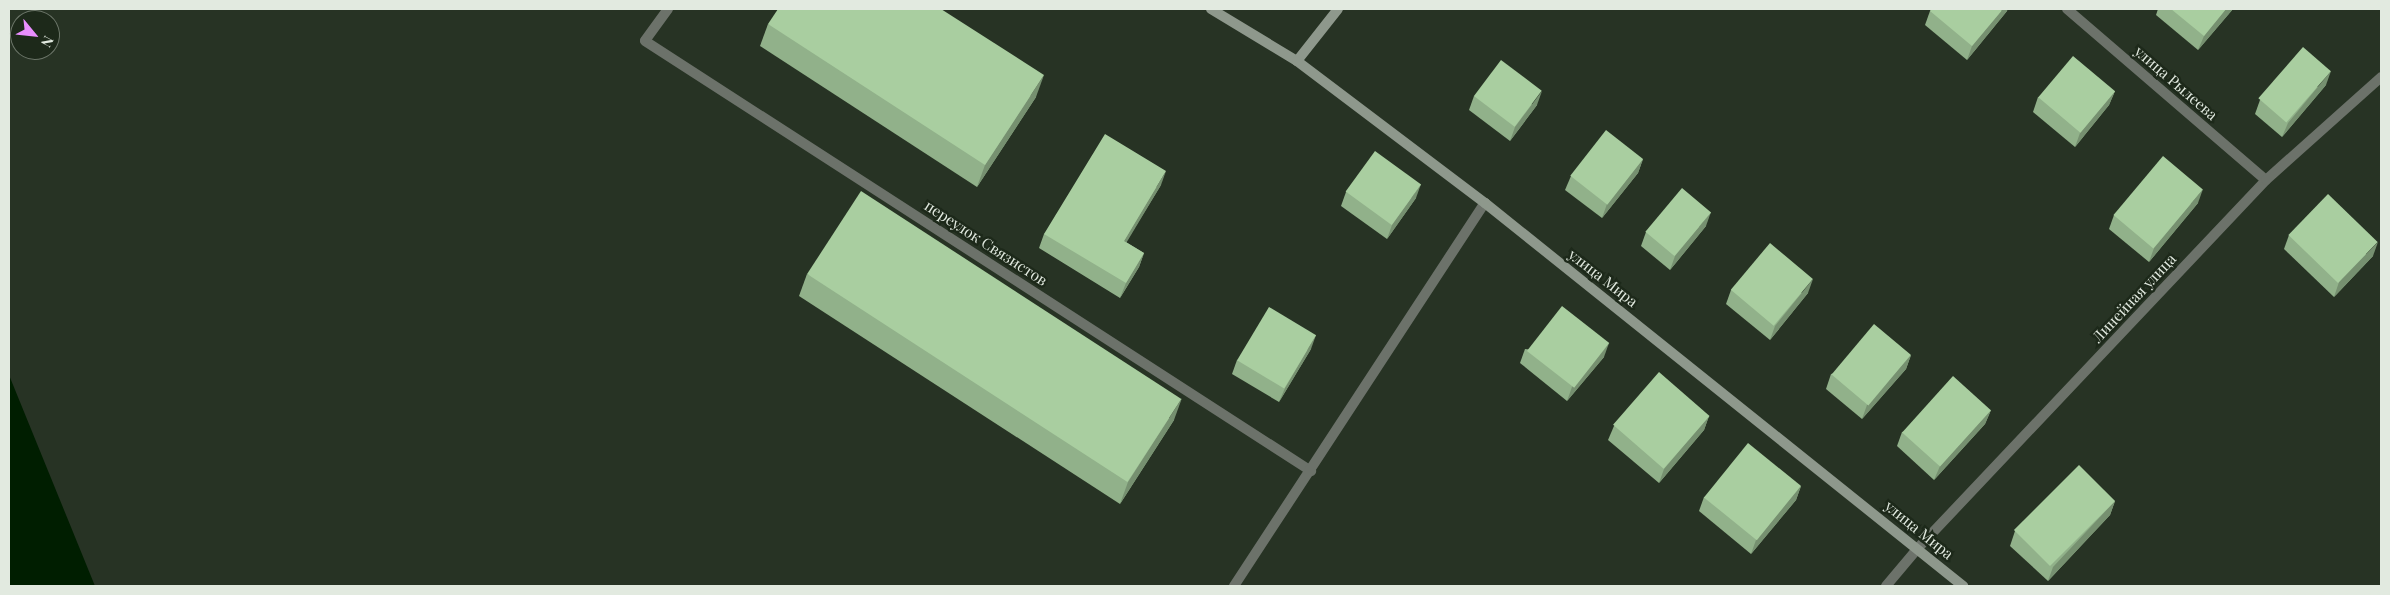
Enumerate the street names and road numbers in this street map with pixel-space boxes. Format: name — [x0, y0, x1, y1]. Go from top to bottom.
street label: улица Рылеева — [2131, 42, 2221, 124]
street label: переулок Связистов — [921, 197, 1051, 289]
street label: улица Мира — [1565, 245, 1641, 311]
street label: Линейная улица — [2088, 250, 2180, 346]
street label: улица Мира — [1881, 497, 1957, 563]

